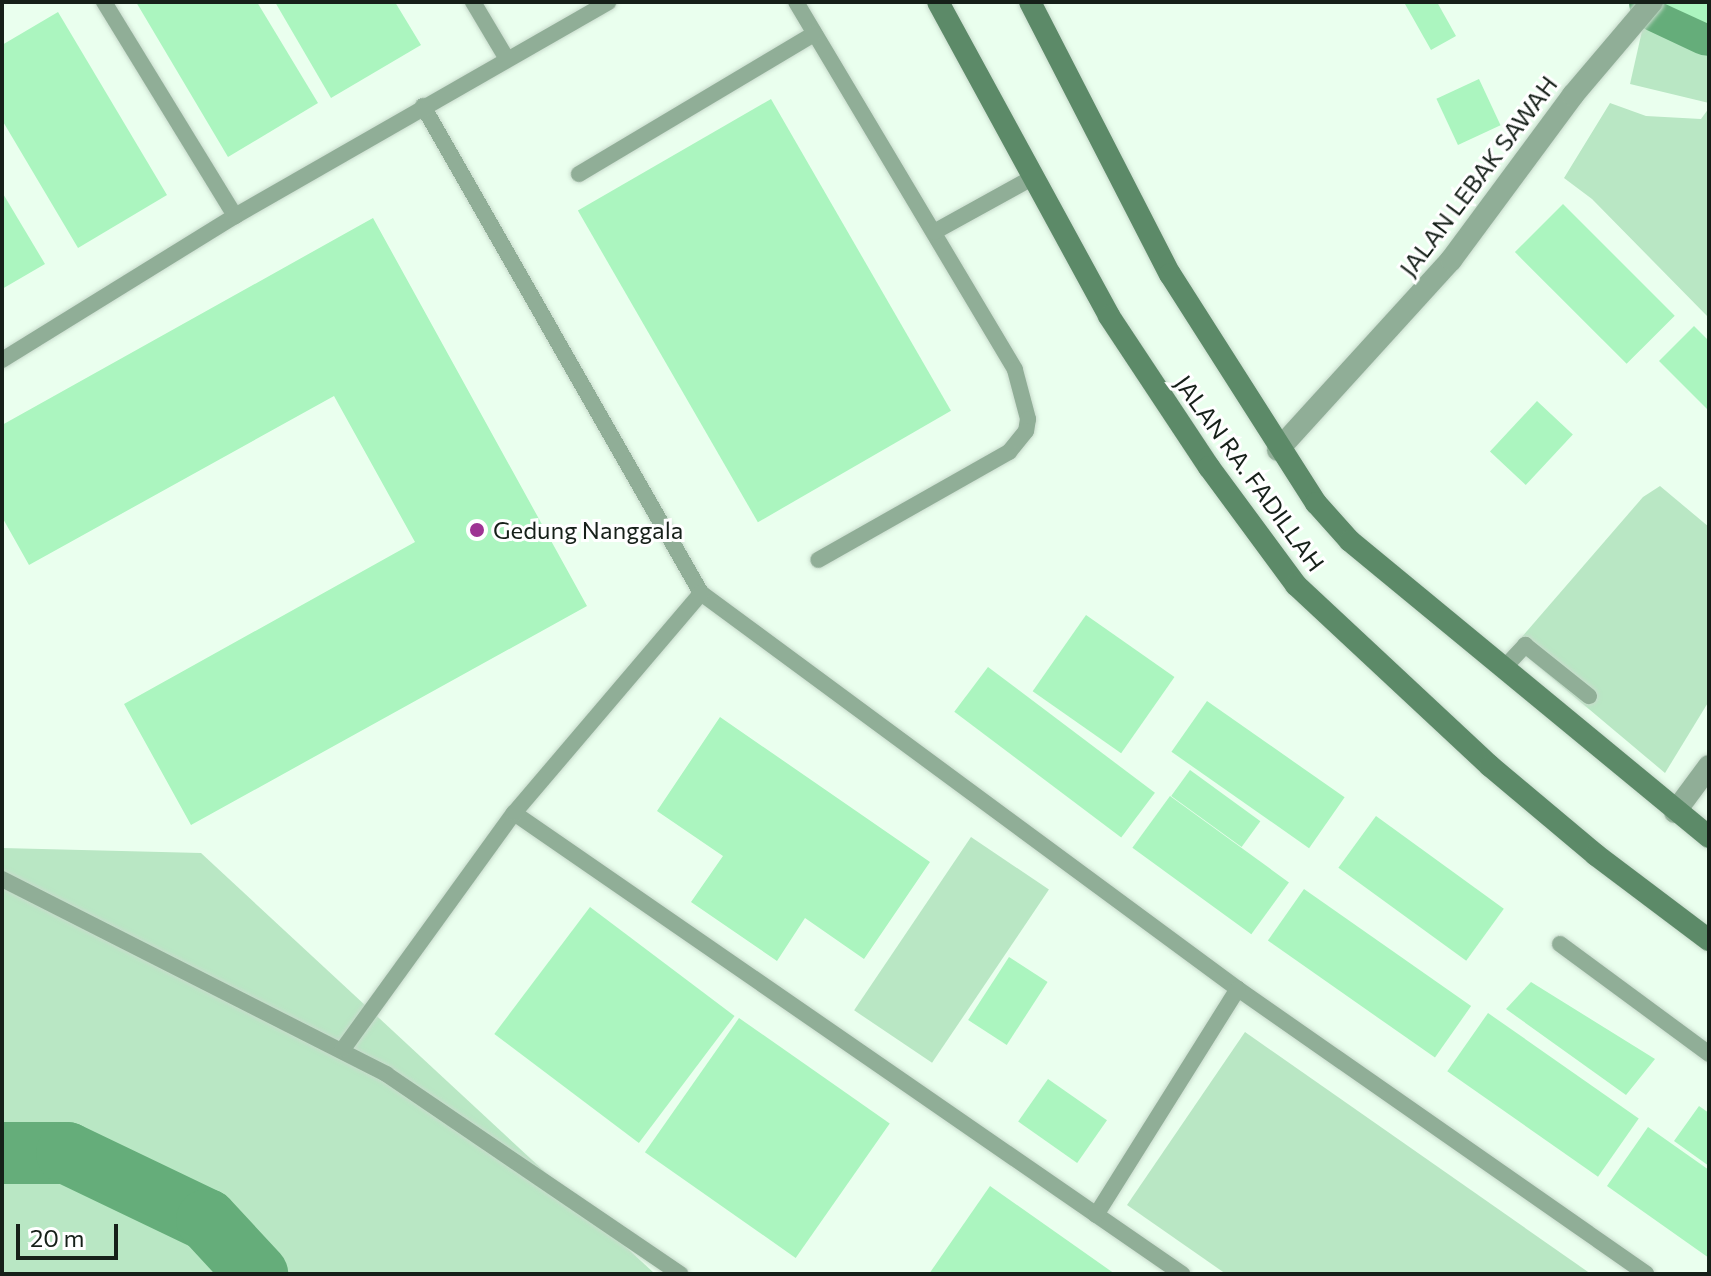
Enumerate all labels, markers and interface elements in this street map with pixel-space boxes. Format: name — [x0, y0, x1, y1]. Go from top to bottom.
street label: JALAN LEBAK SAWAH — [1393, 70, 1563, 282]
street label: JALAN RA. FADILLAH — [1169, 369, 1331, 577]
place label: Gedung Nanggala — [493, 516, 683, 544]
marker: Gedung Nanggala — [468, 521, 486, 539]
scale bar — [20, 1208, 122, 1258]
text: 20 m — [30, 1223, 84, 1252]

